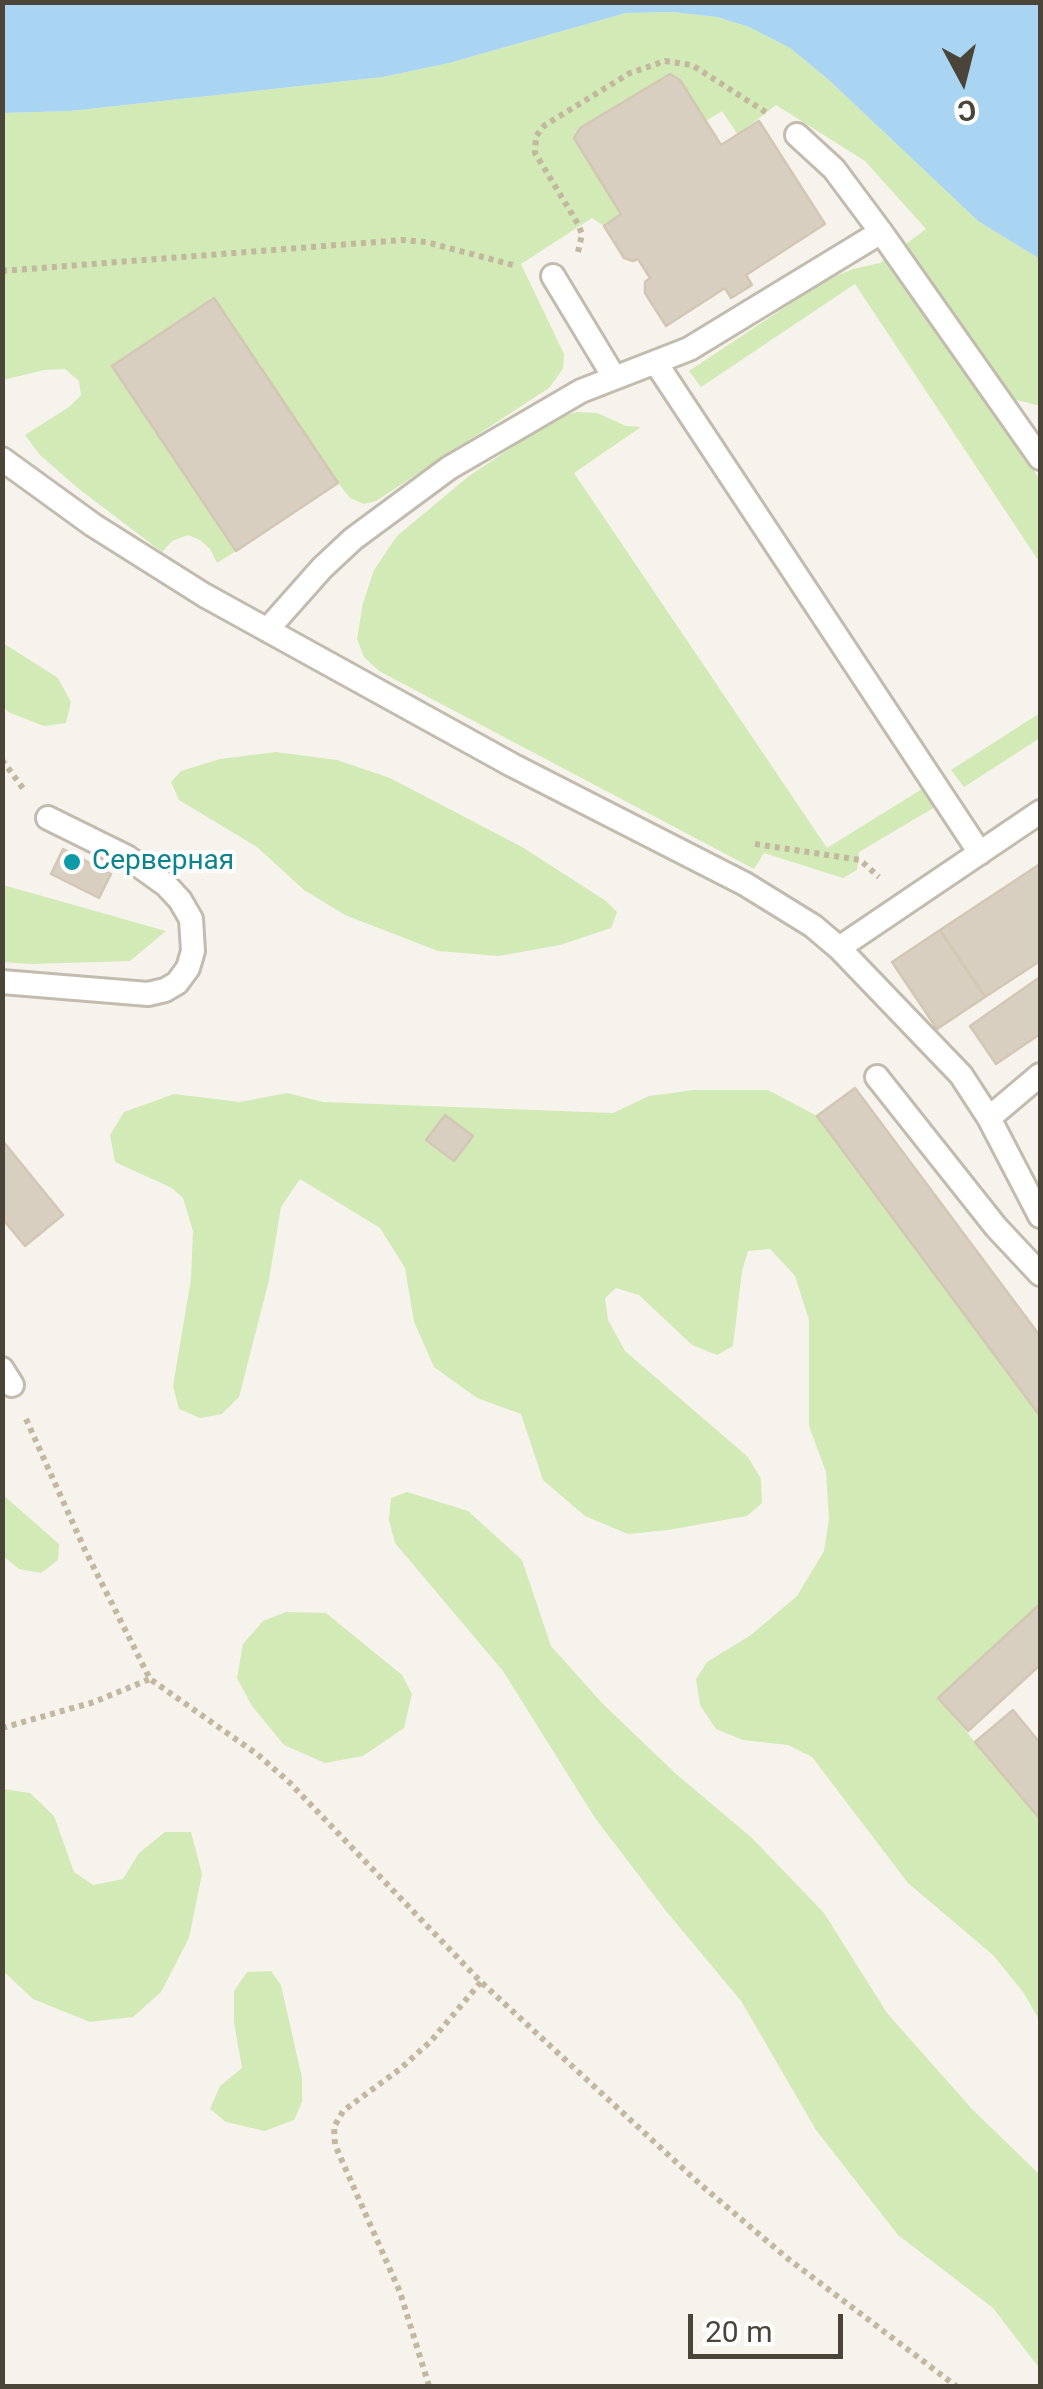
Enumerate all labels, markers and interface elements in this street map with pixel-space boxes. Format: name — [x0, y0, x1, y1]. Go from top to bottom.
north arrow — [913, 30, 1013, 130]
text: С — [956, 93, 978, 128]
place label: Серверная — [92, 845, 234, 879]
marker: Серверная — [61, 851, 83, 873]
scale bar — [693, 2294, 848, 2356]
text: 20 m — [705, 2314, 772, 2349]

